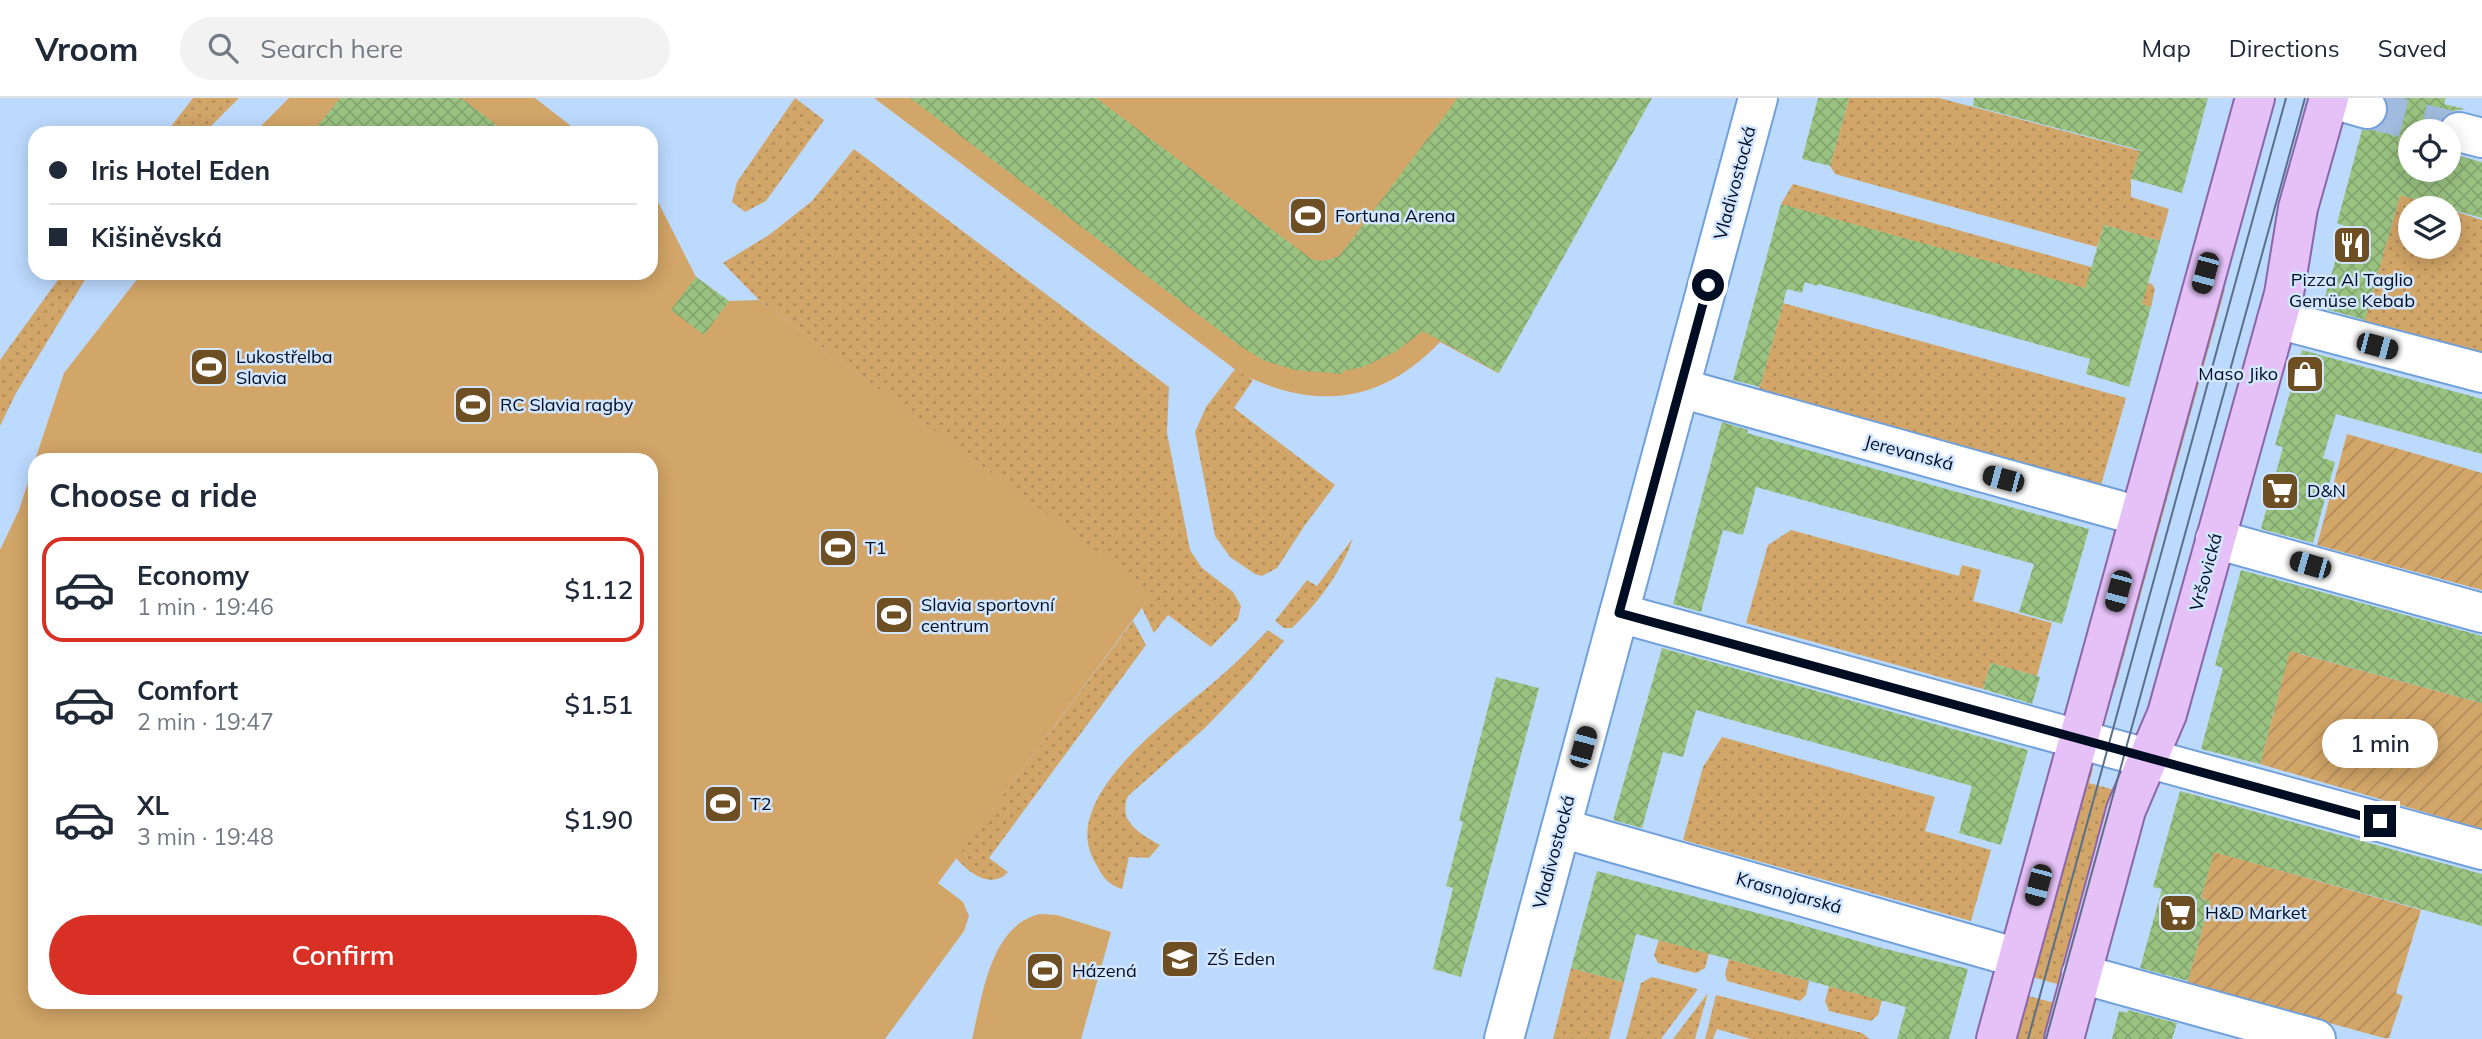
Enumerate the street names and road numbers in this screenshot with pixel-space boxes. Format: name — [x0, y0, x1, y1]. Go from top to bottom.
street label: Vladivostocká — [1708, 124, 1761, 242]
street label: Jerevanská — [1862, 430, 1956, 475]
street label: Vršovická — [2184, 530, 2227, 613]
street label: Vladivostocká — [1527, 793, 1580, 911]
street label: Krasnojarská — [1734, 866, 1845, 919]

